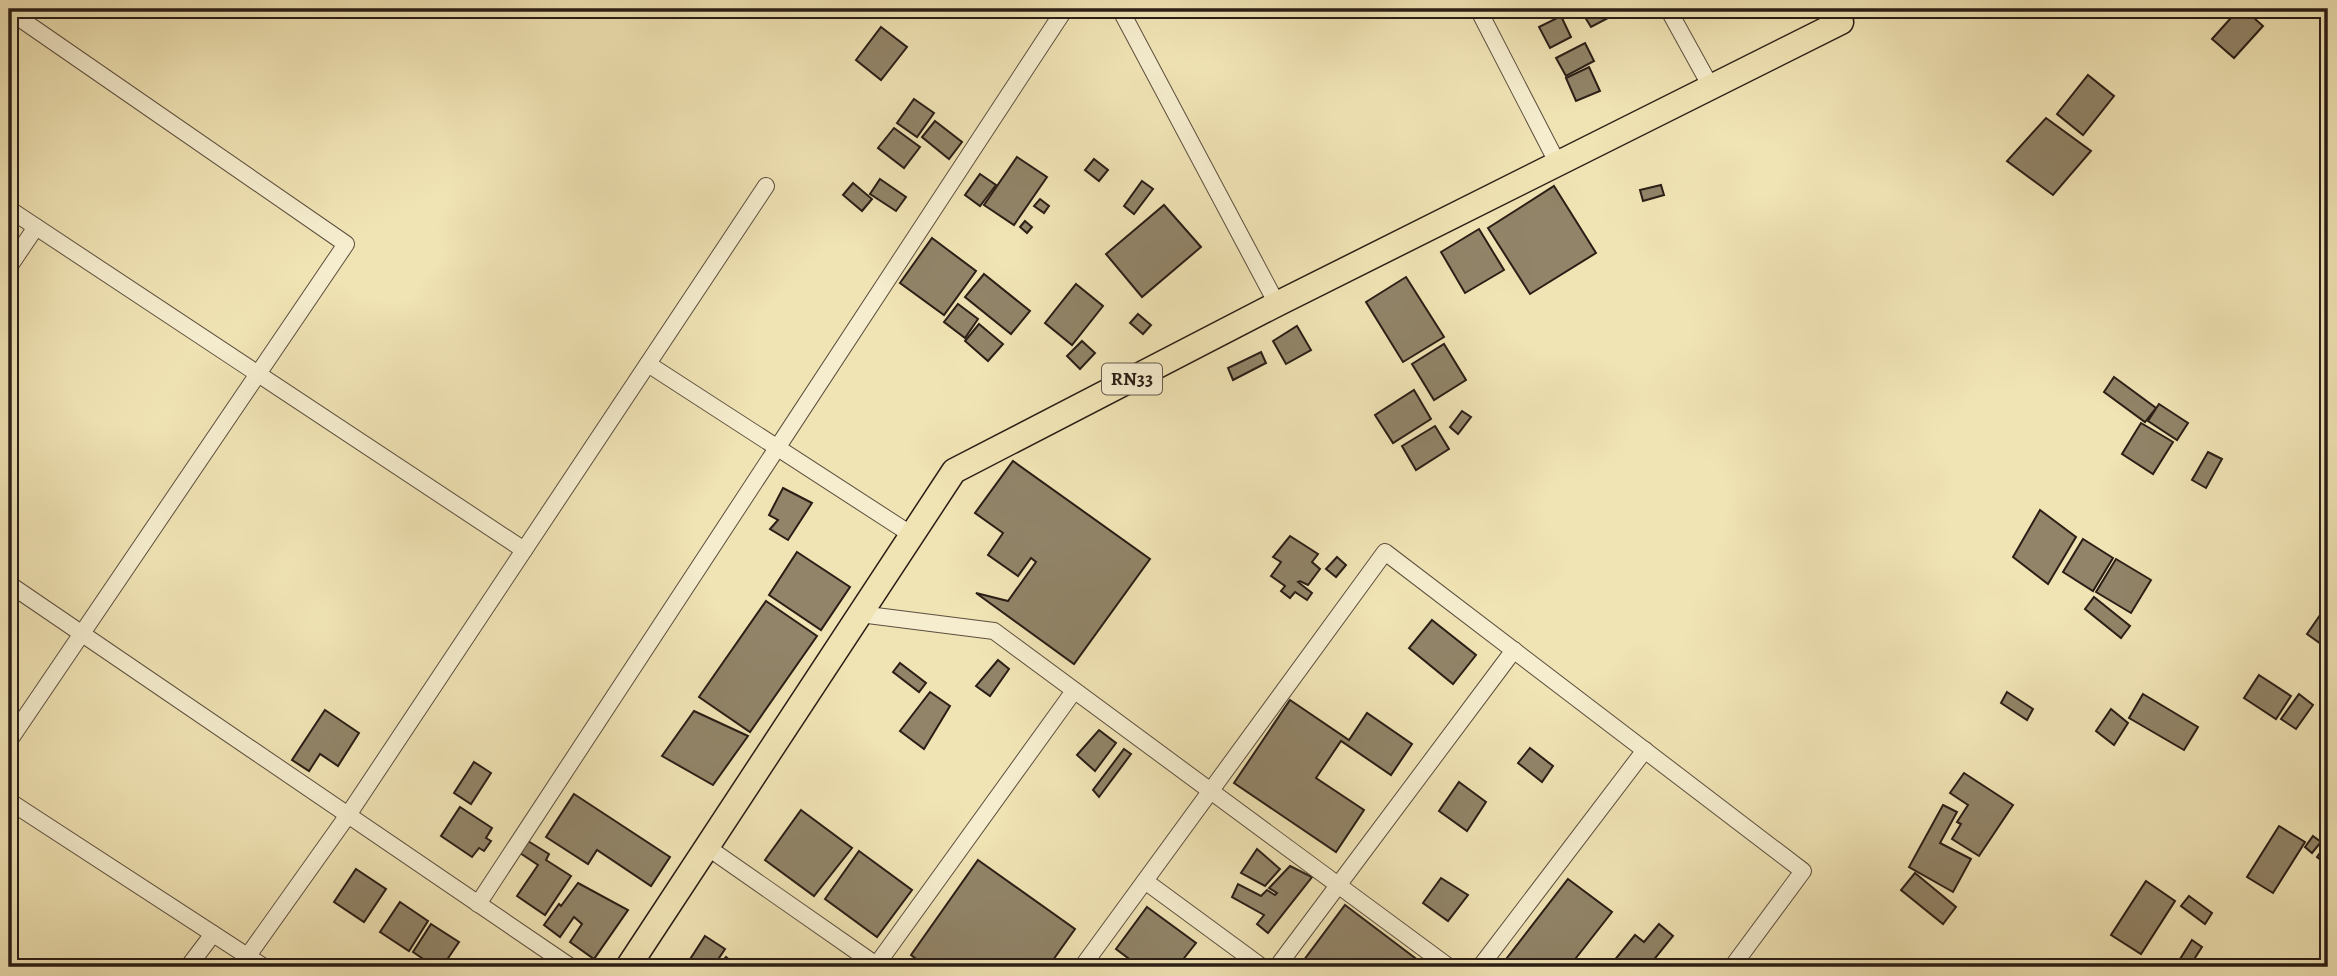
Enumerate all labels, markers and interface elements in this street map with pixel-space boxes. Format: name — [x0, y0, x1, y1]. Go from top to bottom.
road number: RN33 — [1102, 364, 1162, 394]

